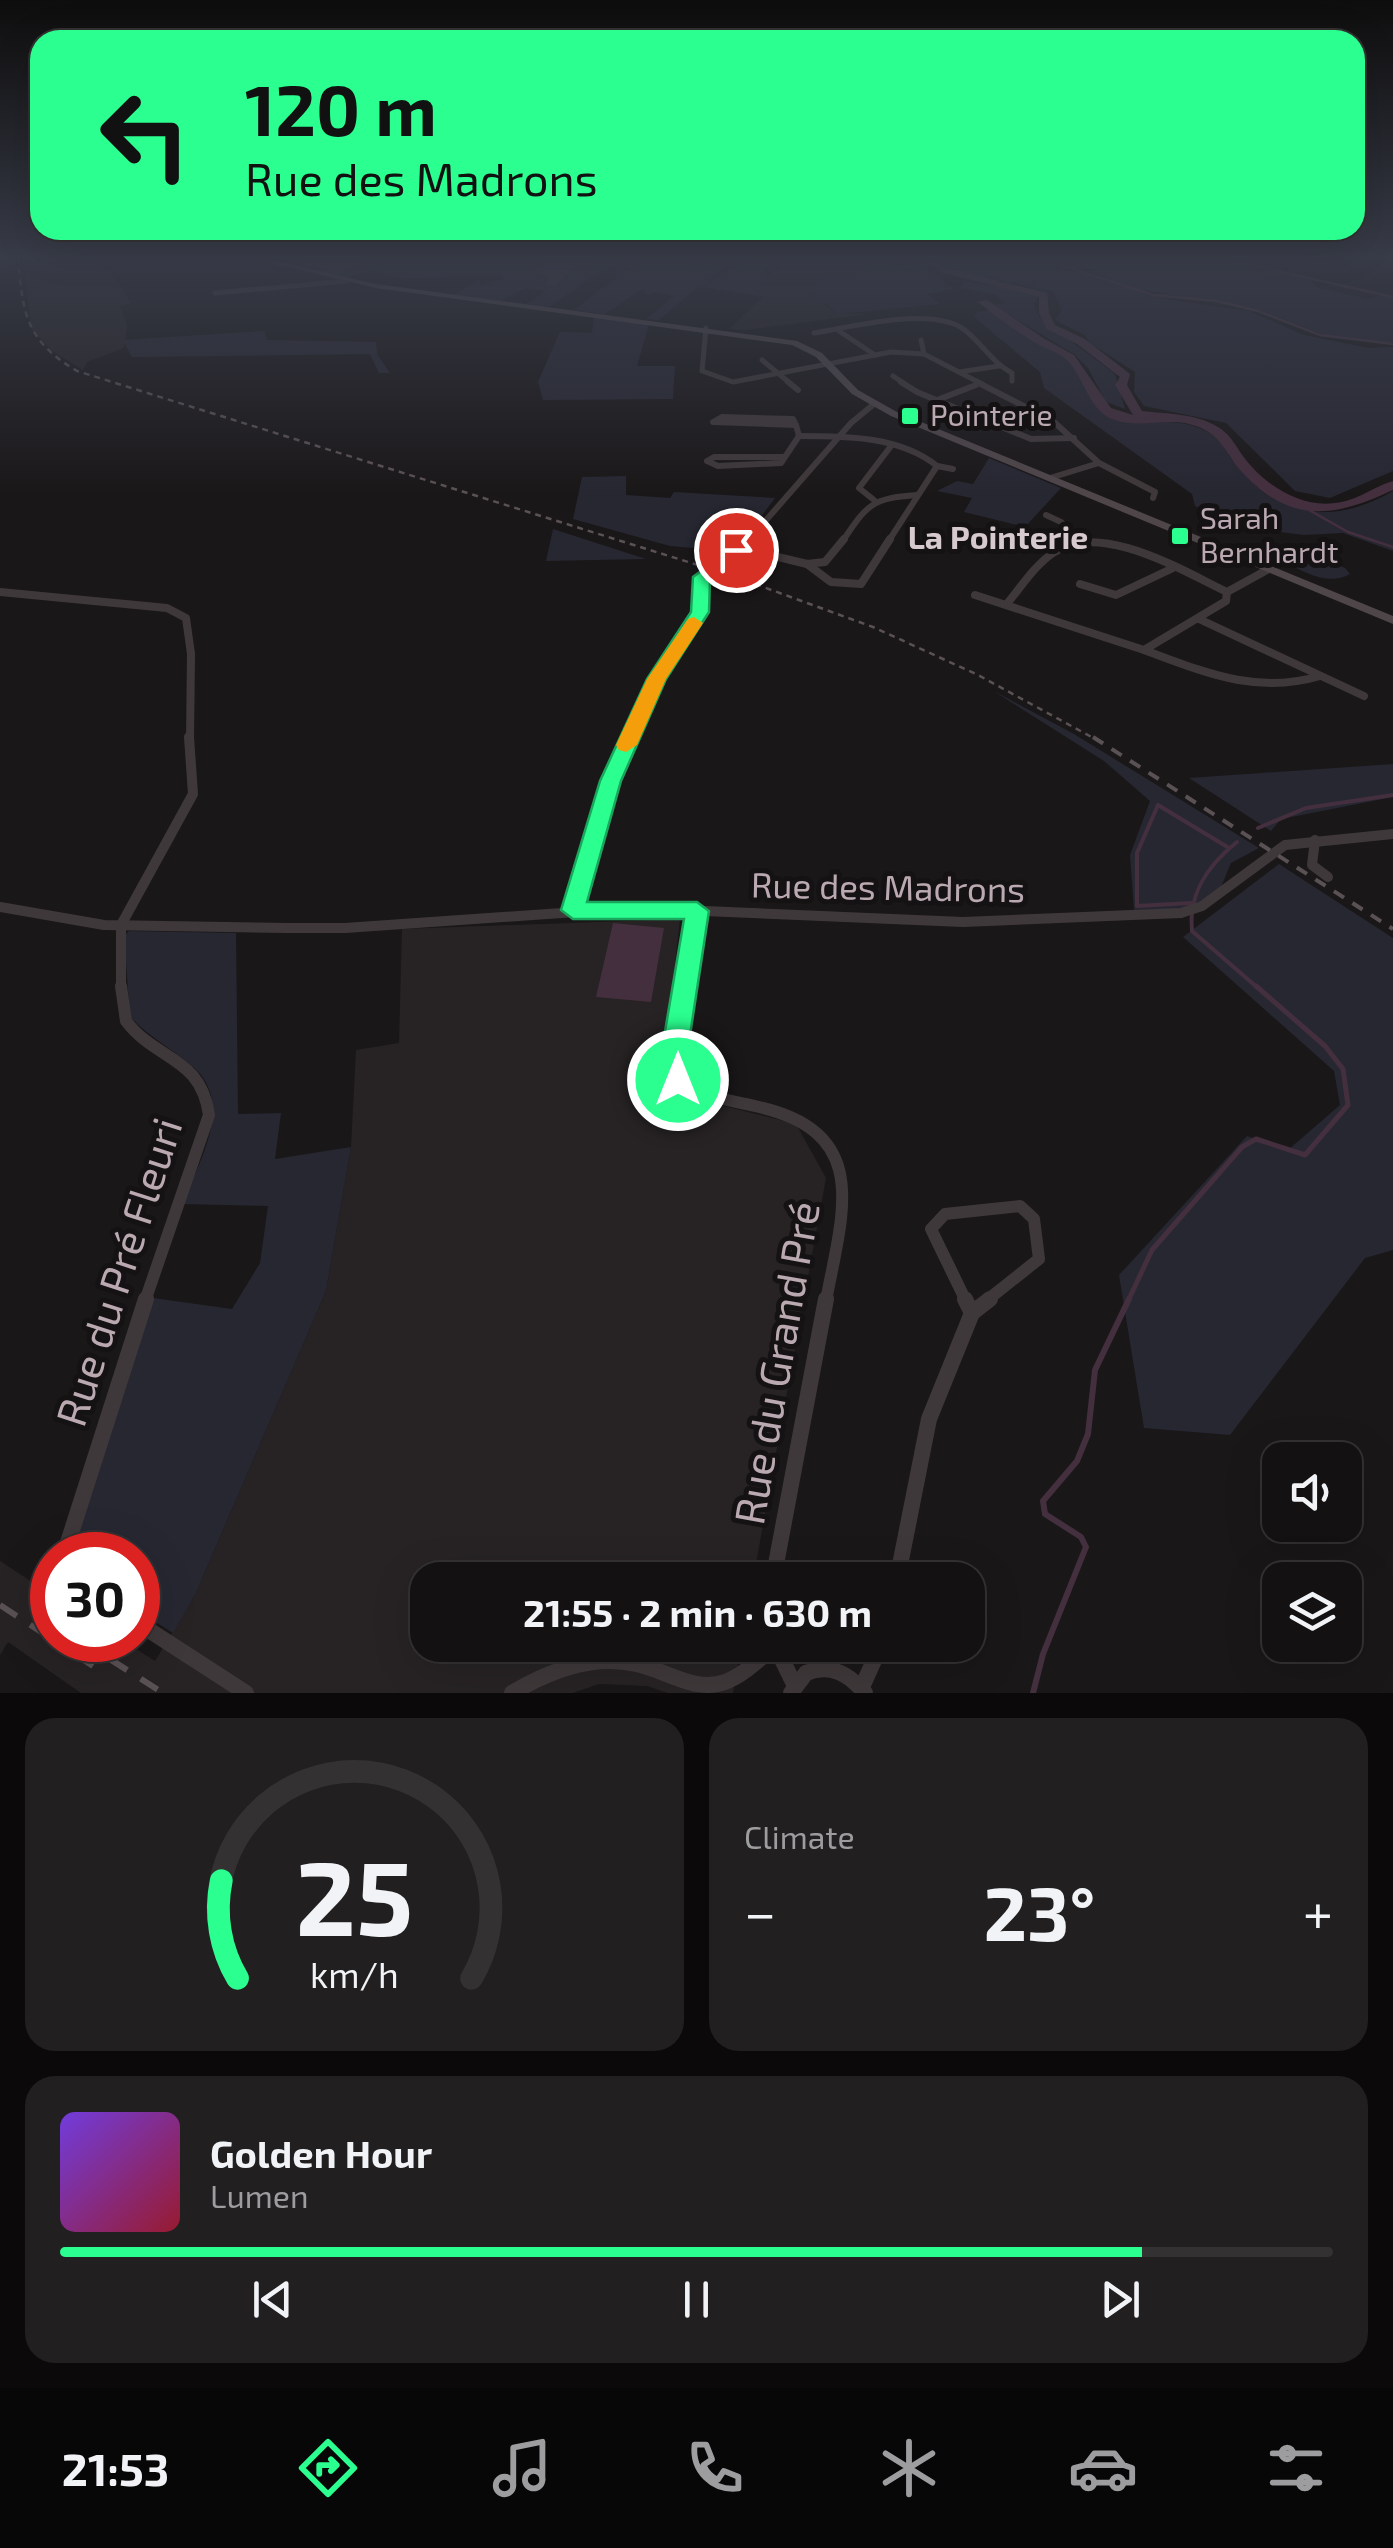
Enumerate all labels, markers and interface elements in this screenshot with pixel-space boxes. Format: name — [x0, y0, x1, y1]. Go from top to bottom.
text: 120 m — [245, 66, 437, 150]
icon: left — [80, 70, 210, 200]
text: Rue des Madrons — [245, 151, 598, 205]
place label: Pointerie — [930, 396, 1053, 432]
marker: Pointerie — [899, 405, 921, 427]
place label: Sarah Bernhardt — [1200, 499, 1338, 569]
pin — [694, 508, 779, 593]
district label: La Pointerie — [908, 517, 1088, 555]
icon: arrive — [709, 523, 764, 578]
marker: Sarah Bernhardt — [1169, 525, 1191, 547]
street label: Rue des Madrons — [751, 863, 1025, 909]
position arrow — [626, 1028, 730, 1132]
street label: Rue du Pré Fleuri — [44, 1111, 190, 1432]
street label: Rue du Grand Pré — [722, 1197, 828, 1528]
map controls — [1262, 1442, 1362, 1662]
button: sound — [1262, 1442, 1362, 1542]
speed limit sign: 30 — [30, 1532, 160, 1662]
button: layers — [1262, 1562, 1362, 1662]
text: 21:55 · 2 min · 630 m — [523, 1589, 872, 1635]
text: Climate — [744, 1817, 855, 1855]
text: 25 — [296, 1832, 413, 1957]
text: 23° — [983, 1866, 1095, 1956]
text: − — [744, 1878, 776, 1944]
text: + — [1303, 1878, 1333, 1944]
text: km/h — [310, 1952, 399, 1995]
text: Golden Hour — [210, 2130, 432, 2176]
text: Lumen — [210, 2176, 309, 2214]
icon: previous — [245, 2272, 300, 2327]
icon: pause — [669, 2272, 724, 2327]
icon: next — [1093, 2272, 1148, 2327]
icon: directions — [293, 2433, 363, 2503]
icon: music — [487, 2433, 557, 2503]
icon: phone — [680, 2433, 750, 2503]
icon: climate — [874, 2433, 944, 2503]
icon: car — [1068, 2433, 1138, 2503]
icon: filters — [1261, 2433, 1331, 2503]
text: 21:53 — [62, 2441, 169, 2495]

